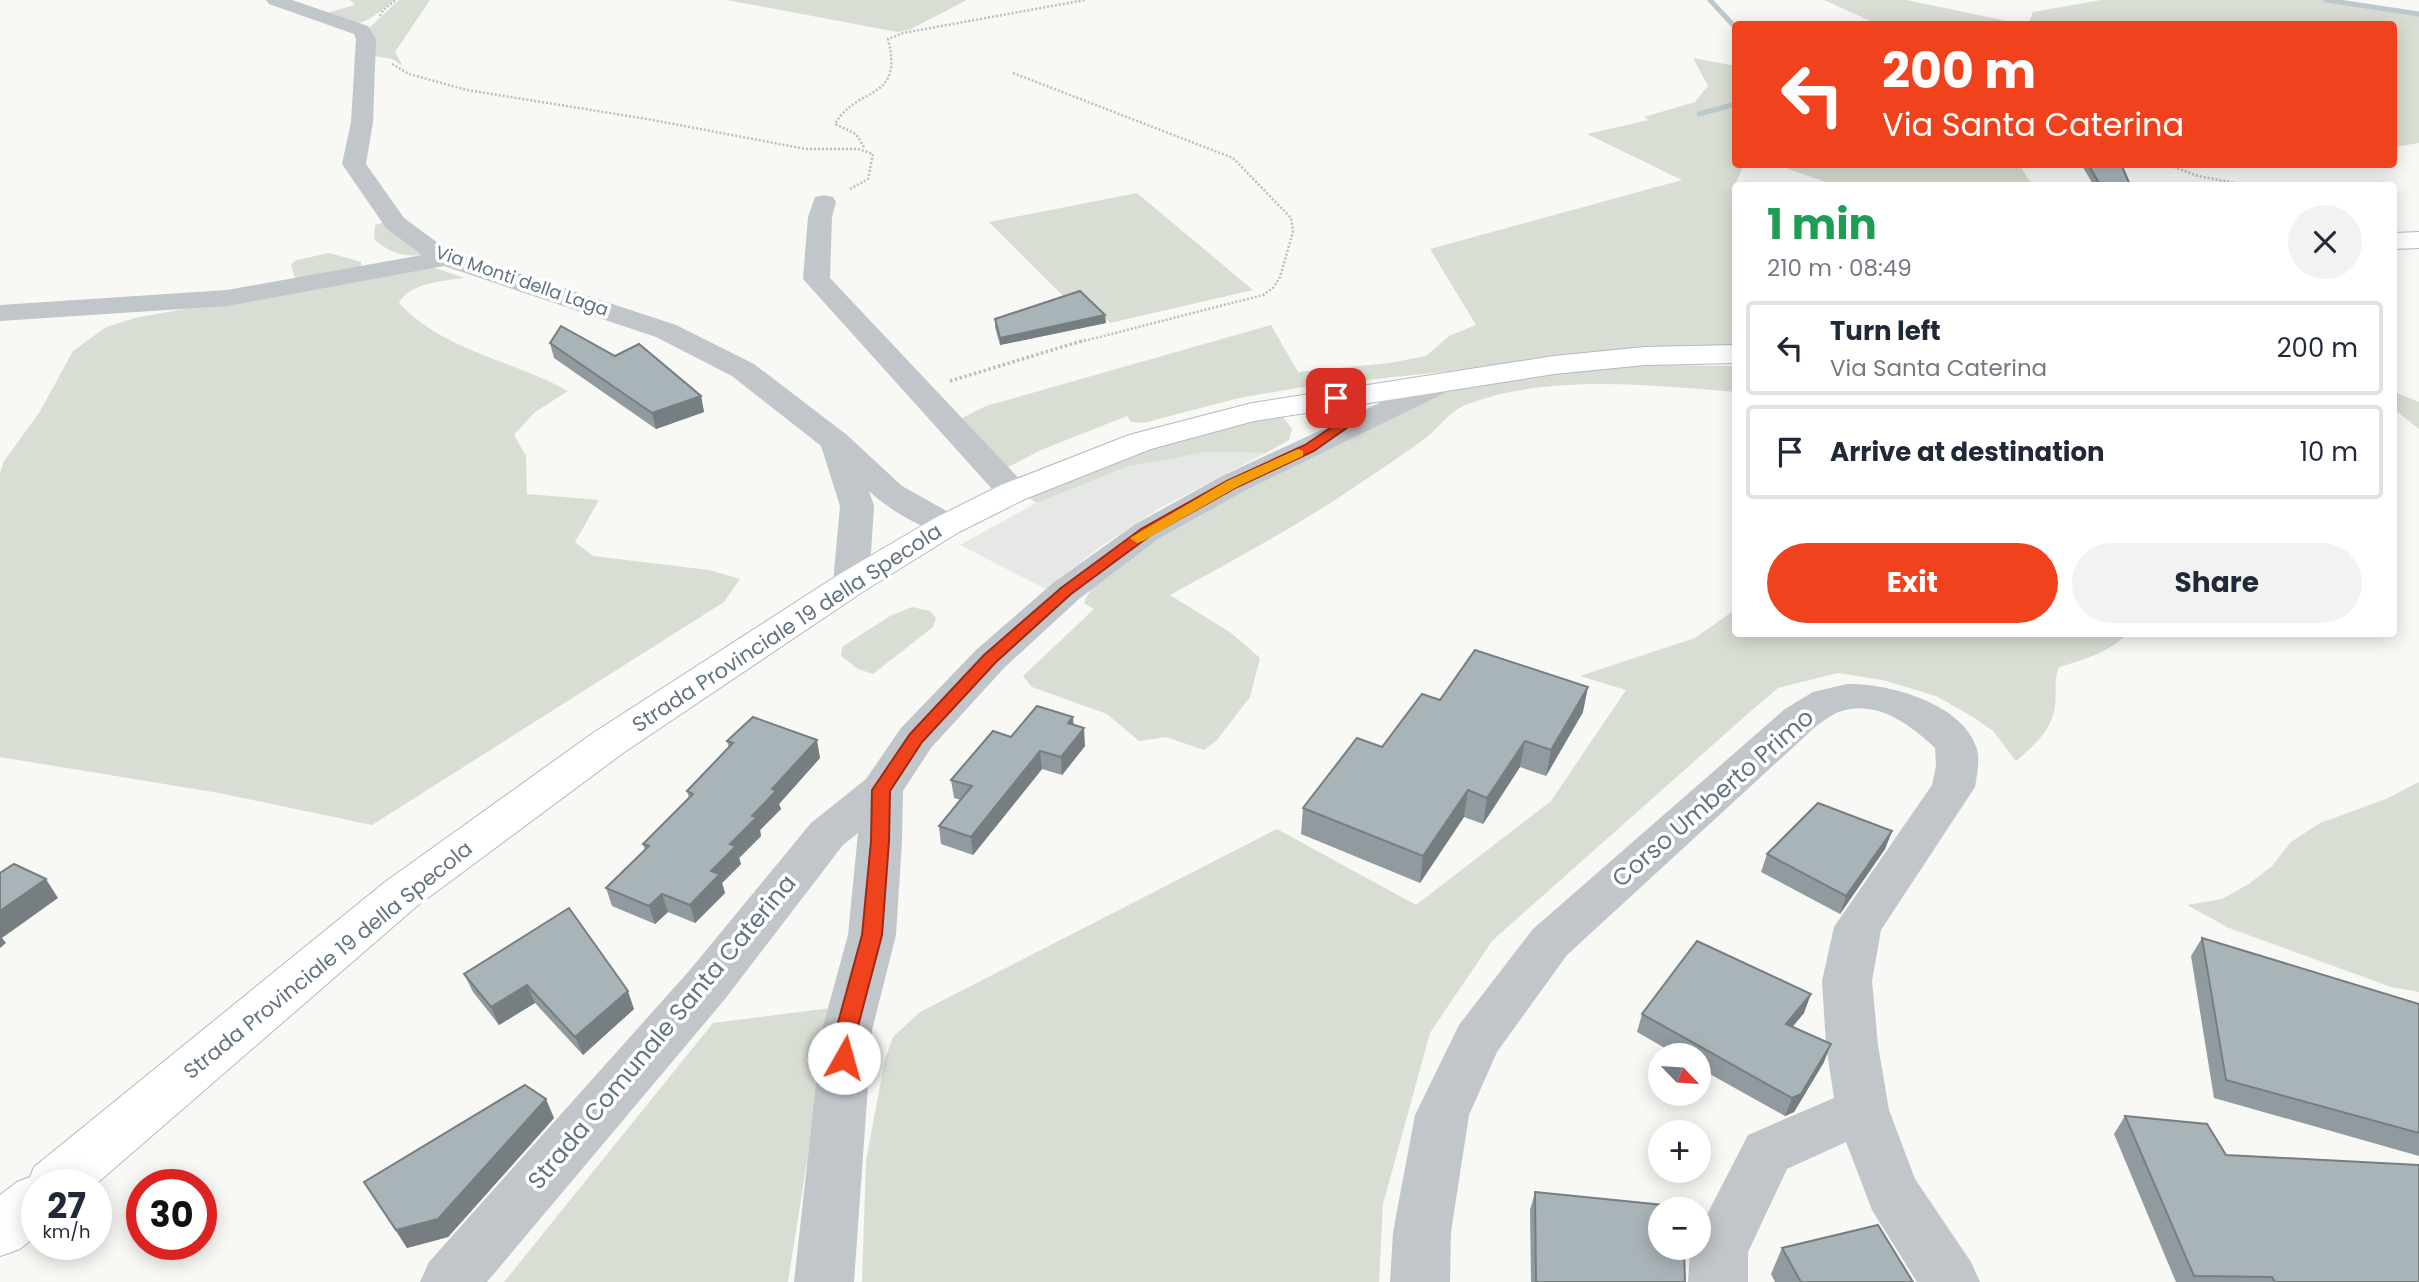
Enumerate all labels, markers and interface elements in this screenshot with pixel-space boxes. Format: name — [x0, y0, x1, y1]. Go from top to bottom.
text: 200 m — [1882, 37, 2036, 105]
icon: left — [1767, 49, 1858, 140]
text: Via Santa Caterina — [1882, 102, 2184, 147]
text: 1 min — [1767, 195, 1877, 254]
button: close — [2288, 205, 2362, 279]
street label: Via Monti della Laga — [432, 239, 612, 322]
text: 210 m · 08:49 — [1767, 252, 1912, 284]
text: Turn left — [1830, 313, 1941, 349]
icon: left — [1771, 329, 1809, 367]
text: 200 m — [2277, 330, 2358, 366]
text: Via Santa Caterina — [1830, 352, 2047, 384]
pin — [1306, 368, 1366, 428]
icon: arrive — [1317, 379, 1355, 417]
icon: arrive — [1771, 433, 1809, 471]
text: Arrive at destination — [1830, 434, 2105, 470]
text: 10 m — [2300, 434, 2358, 470]
street label: Strada Provinciale 19 della Specola — [626, 516, 947, 739]
button: Exit — [1767, 543, 2058, 623]
button: Share — [2072, 543, 2362, 623]
street label: Corso Umberto Primo — [1605, 701, 1821, 895]
street label: Strada Provinciale 19 della Specola — [177, 834, 478, 1085]
street label: Strada Comunale Santa Caterina — [520, 867, 803, 1196]
position arrow — [807, 1021, 881, 1095]
north arrow — [1648, 1043, 1712, 1106]
map controls — [1648, 1043, 1711, 1260]
button: + — [1648, 1120, 1711, 1183]
speed limit sign: 30 — [126, 1169, 217, 1260]
text: 27 — [47, 1181, 86, 1230]
button: − — [1648, 1197, 1711, 1260]
text: km/h — [43, 1219, 90, 1244]

